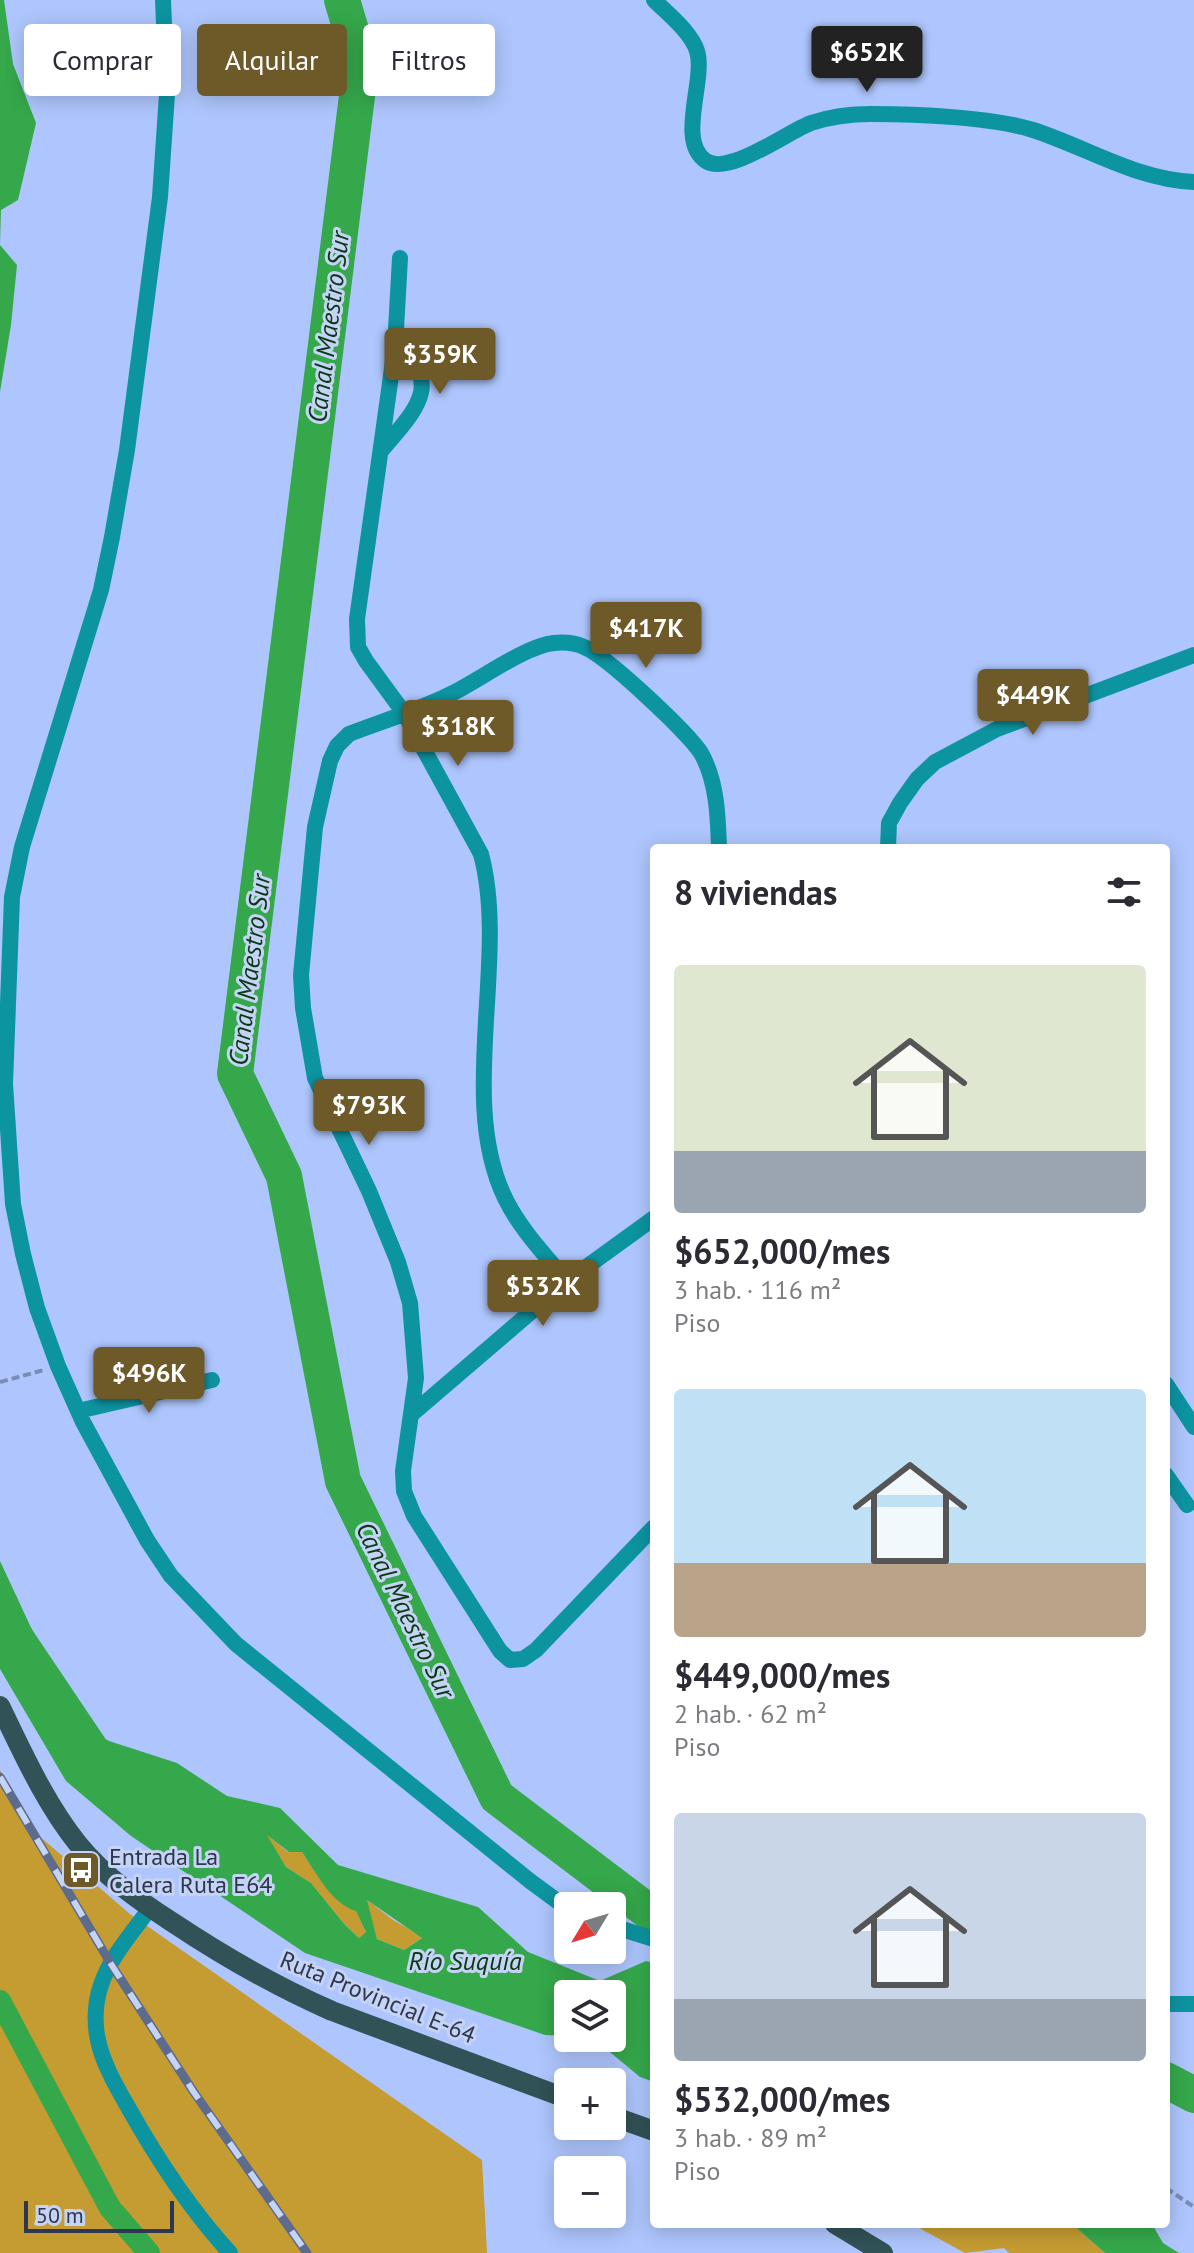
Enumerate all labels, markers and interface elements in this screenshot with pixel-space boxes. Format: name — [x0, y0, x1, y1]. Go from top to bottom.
chip: Comprar — [24, 24, 181, 96]
chip: Alquilar — [197, 24, 347, 96]
chip: Filtros — [363, 24, 495, 96]
pin: $652K — [811, 26, 923, 94]
text: $652K — [829, 35, 905, 68]
water label: Canal Maestro Sur — [300, 228, 356, 424]
pin: $359K — [384, 328, 496, 396]
text: $359K — [402, 337, 478, 370]
pin: $417K — [590, 602, 702, 670]
text: $417K — [608, 611, 684, 644]
pin: $449K — [977, 669, 1089, 737]
text: $449K — [995, 678, 1071, 711]
pin: $318K — [402, 700, 514, 768]
text: $318K — [420, 709, 496, 742]
text: 8 viviendas — [674, 870, 837, 914]
icon: filters — [1102, 870, 1146, 914]
water label: Canal Maestro Sur — [221, 871, 277, 1067]
icon: home — [838, 1017, 982, 1161]
pin: $793K — [313, 1079, 425, 1147]
text: $793K — [331, 1088, 407, 1121]
text: $652,000/mes — [674, 1229, 890, 1273]
pin: $532K — [487, 1260, 599, 1328]
text: $532K — [505, 1269, 581, 1302]
text: 3 hab. · 116 m² — [674, 1273, 841, 1306]
text: Piso — [674, 1306, 720, 1339]
pin: $496K — [93, 1347, 205, 1415]
text: $496K — [111, 1356, 187, 1389]
icon: home — [838, 1441, 982, 1585]
water label: Canal Maestro Sur — [349, 1516, 464, 1705]
text: $449,000/mes — [674, 1653, 890, 1697]
text: 2 hab. · 62 m² — [674, 1697, 827, 1730]
text: Piso — [674, 1730, 720, 1763]
place label: Entrada La Calera Ruta E64 — [109, 1841, 272, 1900]
bus stop icon: Entrada La Calera Ruta E64 — [60, 1849, 102, 1891]
icon: home — [838, 1865, 982, 2009]
north arrow — [554, 1892, 626, 1964]
map controls — [554, 1892, 626, 2228]
street label: Ruta Provincial E-64 — [276, 1944, 480, 2050]
water label: Río Suquía — [408, 1944, 522, 1977]
button: layers — [554, 1980, 626, 2052]
button: + — [554, 2068, 626, 2140]
text: $532,000/mes — [674, 2077, 890, 2121]
text: 3 hab. · 89 m² — [674, 2121, 827, 2154]
text: Piso — [674, 2154, 720, 2187]
button: − — [554, 2156, 626, 2228]
scale bar — [24, 2197, 174, 2233]
text: 50 m — [36, 2201, 84, 2229]

